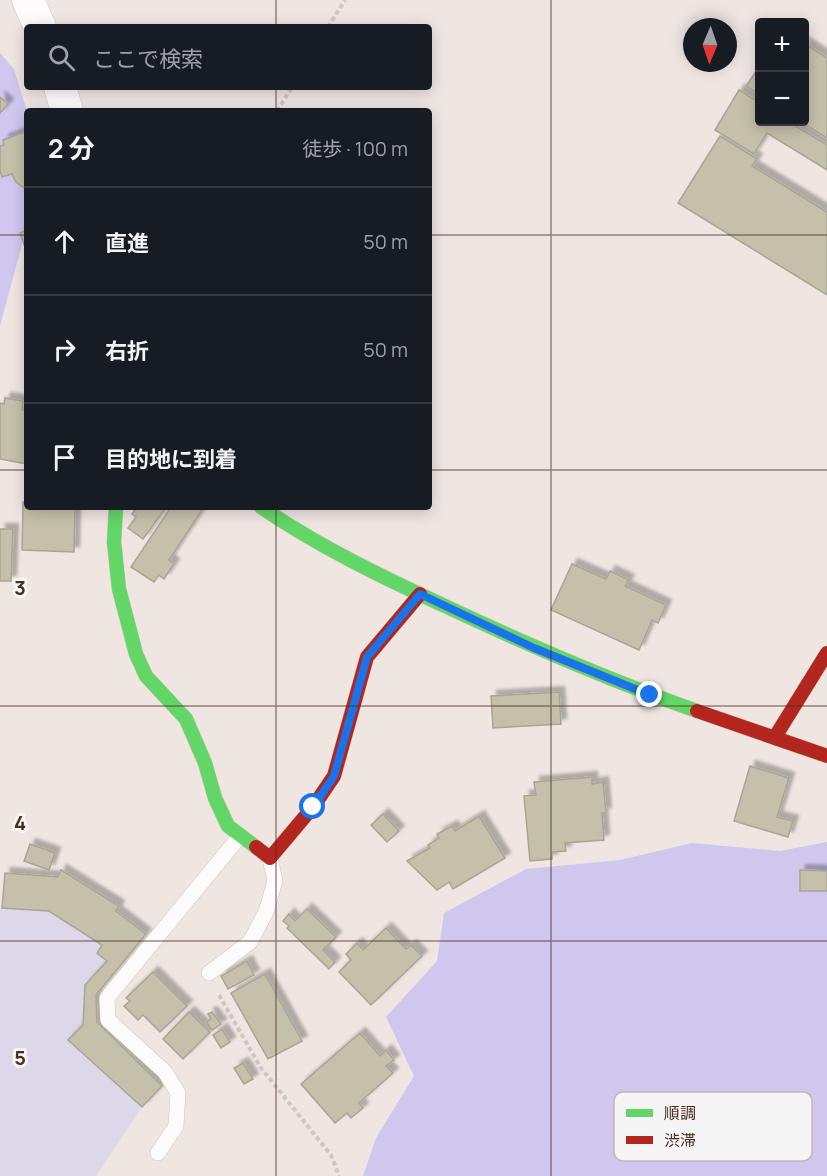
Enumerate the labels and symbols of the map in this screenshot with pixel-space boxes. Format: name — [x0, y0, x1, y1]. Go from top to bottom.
north arrow — [683, 18, 737, 72]
text: 3 — [14, 574, 26, 601]
route end — [636, 681, 662, 707]
route start — [299, 793, 325, 819]
text: 4 — [14, 809, 26, 836]
text: 5 — [14, 1044, 26, 1071]
legend — [614, 1092, 812, 1161]
text: 順調 — [664, 1102, 696, 1124]
text: 渋滞 — [664, 1129, 696, 1151]

